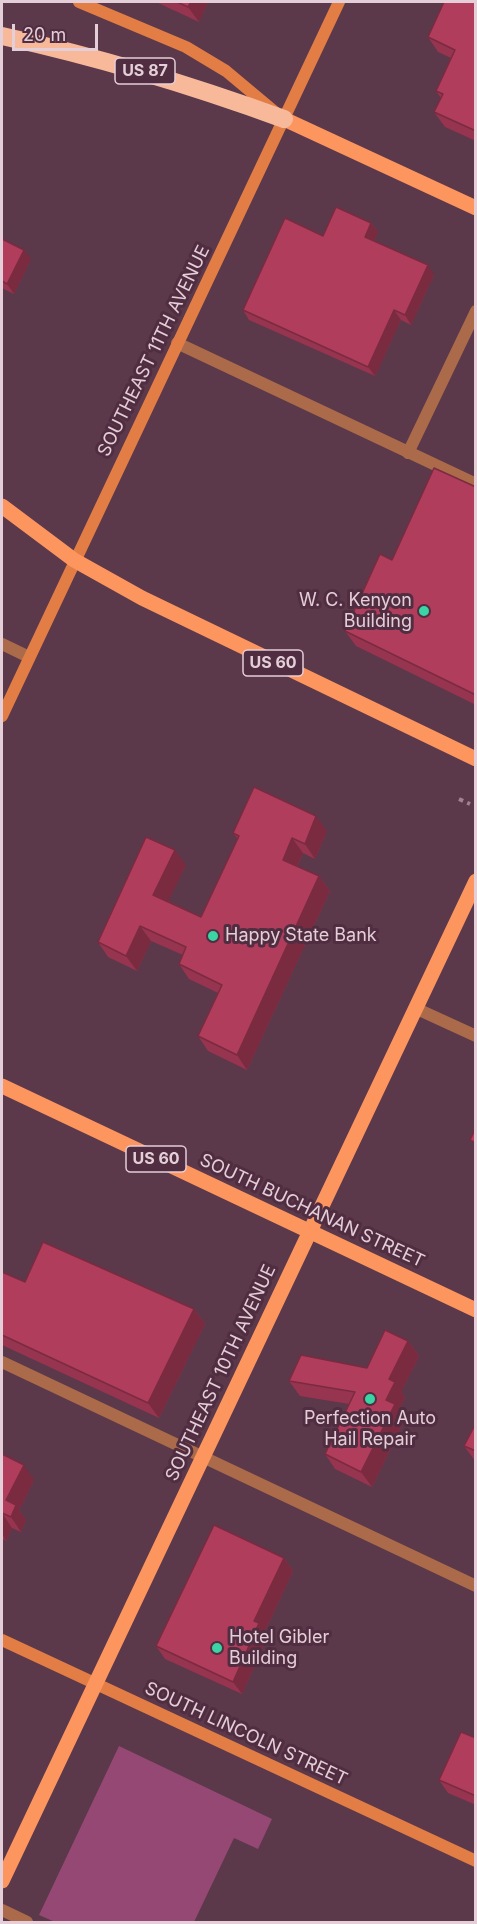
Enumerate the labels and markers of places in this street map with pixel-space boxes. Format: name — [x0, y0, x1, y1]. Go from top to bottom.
place label: W. C. Kenyon Building — [299, 590, 412, 632]
marker: W. C. Kenyon Building — [417, 604, 431, 618]
place label: Happy State Bank — [225, 925, 377, 947]
marker: Happy State Bank — [206, 929, 220, 943]
marker: Perfection Auto Hail Repair — [363, 1392, 377, 1406]
place label: Perfection Auto Hail Repair — [304, 1408, 436, 1450]
place label: Hotel Gibler Building — [229, 1627, 329, 1670]
marker: Hotel Gibler Building — [210, 1641, 224, 1655]

